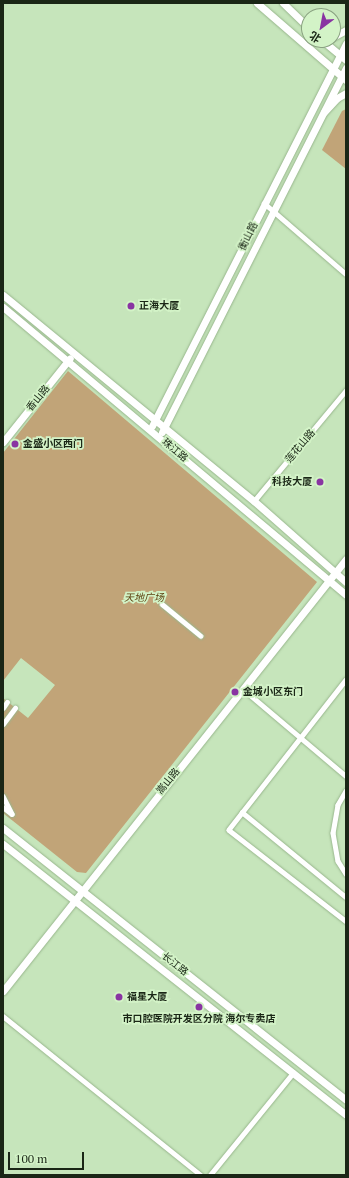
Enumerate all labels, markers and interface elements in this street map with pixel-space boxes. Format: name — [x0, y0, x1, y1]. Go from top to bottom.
north arrow — [301, 8, 341, 48]
text: 北 — [307, 28, 324, 46]
street label: 衡山路 — [236, 220, 260, 252]
place label: 正海大厦 — [139, 300, 179, 312]
marker: 正海大厦 — [126, 301, 136, 311]
street label: 香山路 — [24, 383, 52, 413]
street label: 莲花山路 — [283, 427, 317, 465]
street label: 珠江路 — [160, 436, 190, 464]
place label: 金盛小区西门 — [23, 438, 83, 450]
marker: 金盛小区西门 — [10, 439, 20, 449]
place label: 科技大厦 — [272, 476, 312, 488]
marker: 科技大厦 — [315, 477, 325, 487]
park label: 天地广场 — [124, 592, 164, 604]
place label: 金城小区东门 — [243, 686, 303, 698]
marker: 金城小区东门 — [230, 687, 240, 697]
street label: 嵩山路 — [154, 766, 182, 796]
street label: 长江路 — [159, 950, 191, 978]
place label: 福星大厦 — [127, 991, 167, 1003]
marker: 福星大厦 — [114, 992, 124, 1002]
marker: 市口腔医院开发区分院 海尔专卖店 — [194, 1002, 204, 1012]
place label: 市口腔医院开发区分院 海尔专卖店 — [123, 1013, 275, 1025]
scale bar — [10, 1144, 86, 1170]
text: 100 m — [15, 1151, 47, 1166]

